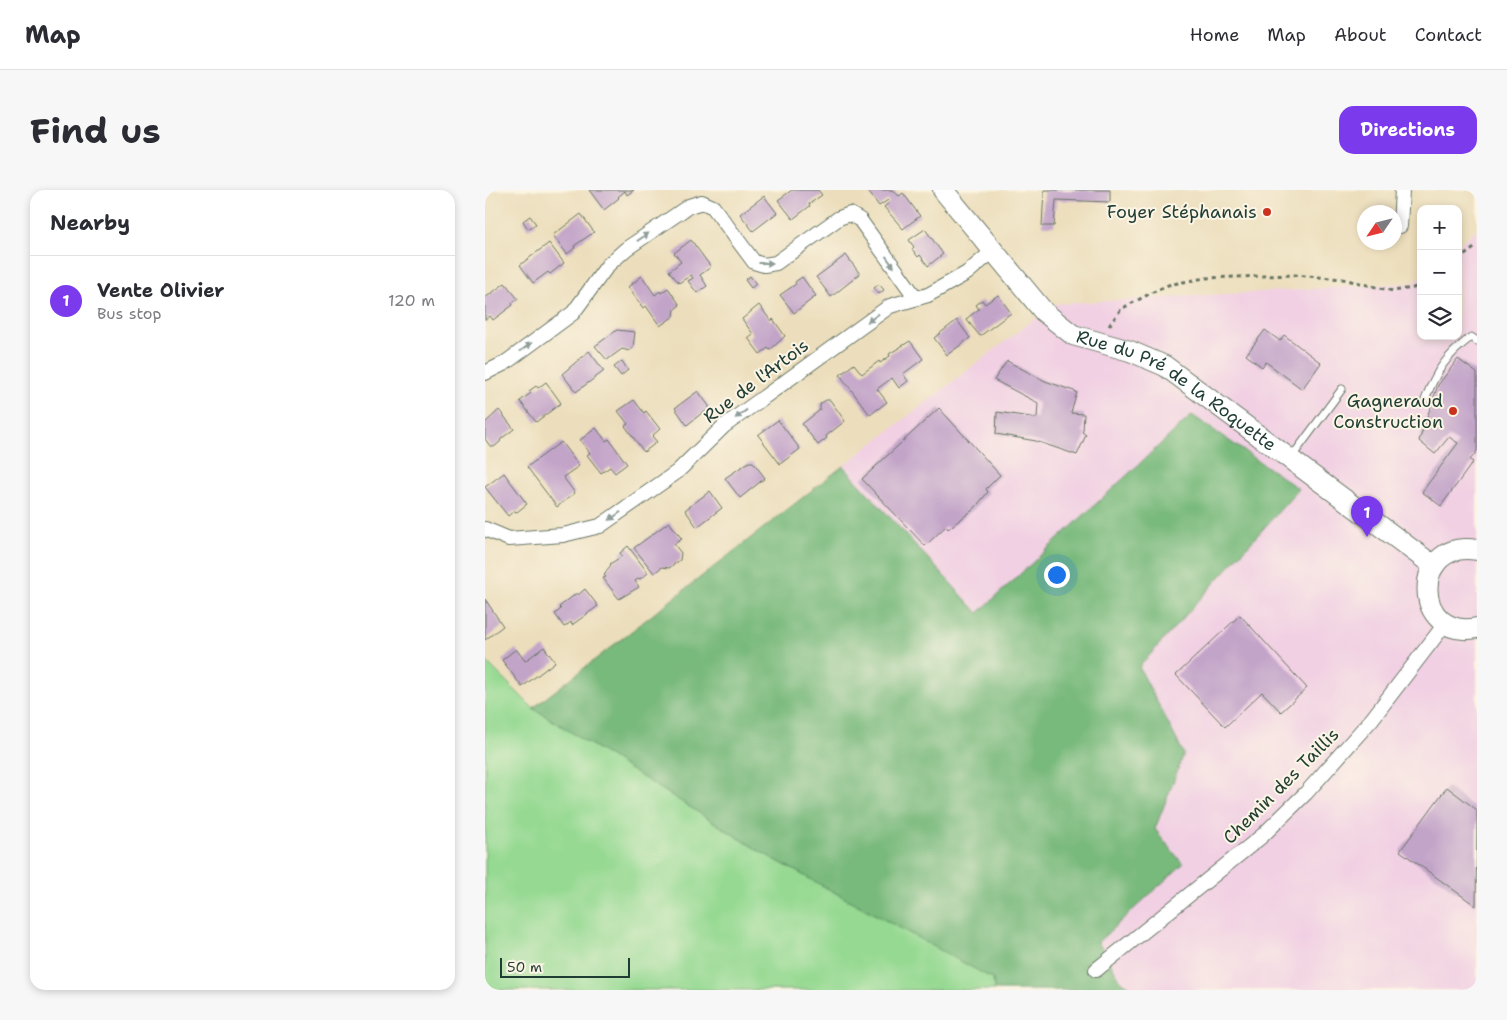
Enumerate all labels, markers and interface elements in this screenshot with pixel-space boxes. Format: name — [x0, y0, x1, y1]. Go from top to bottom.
text: Map — [25, 19, 81, 51]
text: Home — [1190, 23, 1239, 47]
text: Map — [1267, 23, 1306, 47]
text: About — [1334, 23, 1387, 47]
text: Contact — [1415, 23, 1482, 47]
button: Directions — [1339, 106, 1477, 154]
text: Find us — [30, 107, 161, 154]
place label: Foyer Stéphanais — [1107, 200, 1257, 224]
north arrow — [1357, 205, 1402, 250]
map controls — [1417, 205, 1462, 340]
button: + — [1417, 205, 1462, 250]
marker: Foyer Stéphanais — [1261, 206, 1273, 218]
text: Nearby — [50, 209, 130, 237]
one-way arrow — [636, 232, 650, 242]
button: − — [1417, 250, 1462, 295]
one-way arrow — [885, 255, 895, 269]
one-way arrow — [759, 259, 775, 267]
text: Vente Olivier — [97, 278, 225, 303]
text: 1 — [62, 290, 70, 311]
text: 120 m — [388, 290, 435, 311]
button: layers — [1417, 295, 1462, 340]
text: Bus stop — [97, 303, 162, 324]
one-way arrow — [866, 313, 880, 323]
street label: Rue du Pré de la Roquette — [1074, 325, 1281, 457]
street label: Rue de l'Artois — [698, 333, 814, 429]
one-way arrow — [519, 342, 533, 352]
place label: Gagneraud Construction — [1333, 389, 1443, 434]
marker: Gagneraud Construction — [1447, 405, 1459, 417]
one-way arrow — [735, 408, 748, 419]
pin: 1 — [1351, 496, 1383, 537]
one-way arrow — [608, 511, 622, 521]
your location — [1044, 562, 1070, 588]
street label: Chemin des Taillis — [1218, 723, 1344, 849]
scale bar — [500, 955, 630, 978]
text: 50 m — [507, 958, 542, 976]

